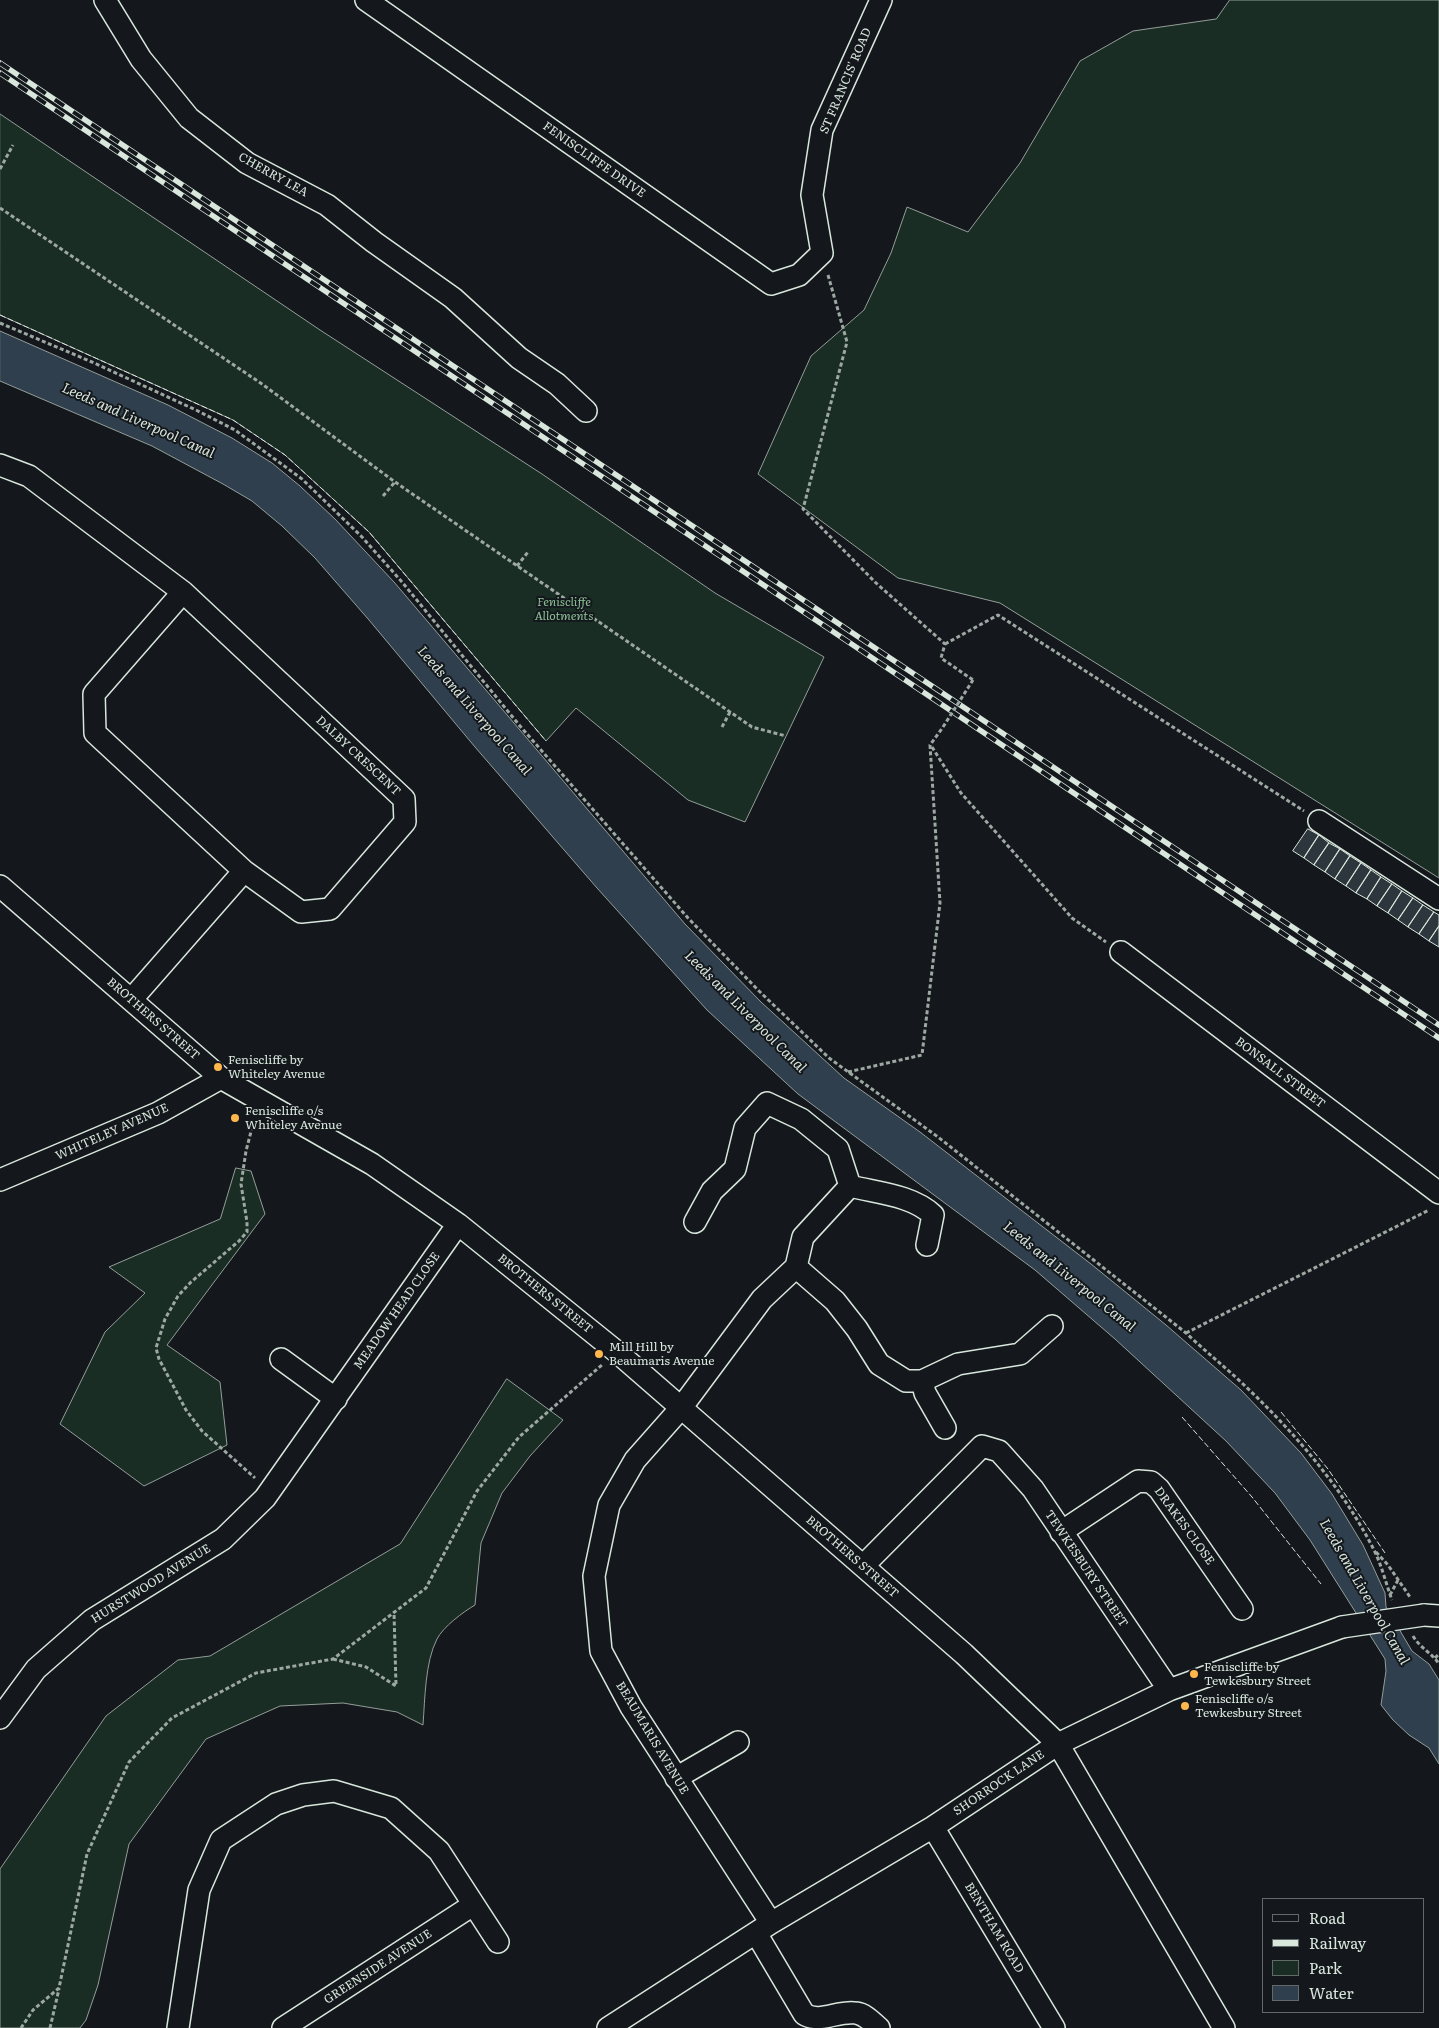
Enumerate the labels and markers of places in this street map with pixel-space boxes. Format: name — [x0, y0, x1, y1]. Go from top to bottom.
place label: Feniscliffe by Whiteley Avenue — [228, 1053, 325, 1081]
marker: Feniscliffe by Whiteley Avenue — [212, 1061, 224, 1073]
place label: Feniscliffe o/s Whiteley Avenue — [245, 1104, 342, 1132]
marker: Feniscliffe o/s Whiteley Avenue — [229, 1112, 241, 1124]
place label: Mill Hill by Beaumaris Avenue — [609, 1340, 715, 1368]
marker: Mill Hill by Beaumaris Avenue — [593, 1348, 605, 1360]
place label: Feniscliffe by Tewkesbury Street — [1204, 1660, 1311, 1688]
marker: Feniscliffe by Tewkesbury Street — [1188, 1668, 1200, 1680]
place label: Feniscliffe o/s Tewkesbury Street — [1195, 1692, 1302, 1720]
marker: Feniscliffe o/s Tewkesbury Street — [1179, 1700, 1191, 1712]

